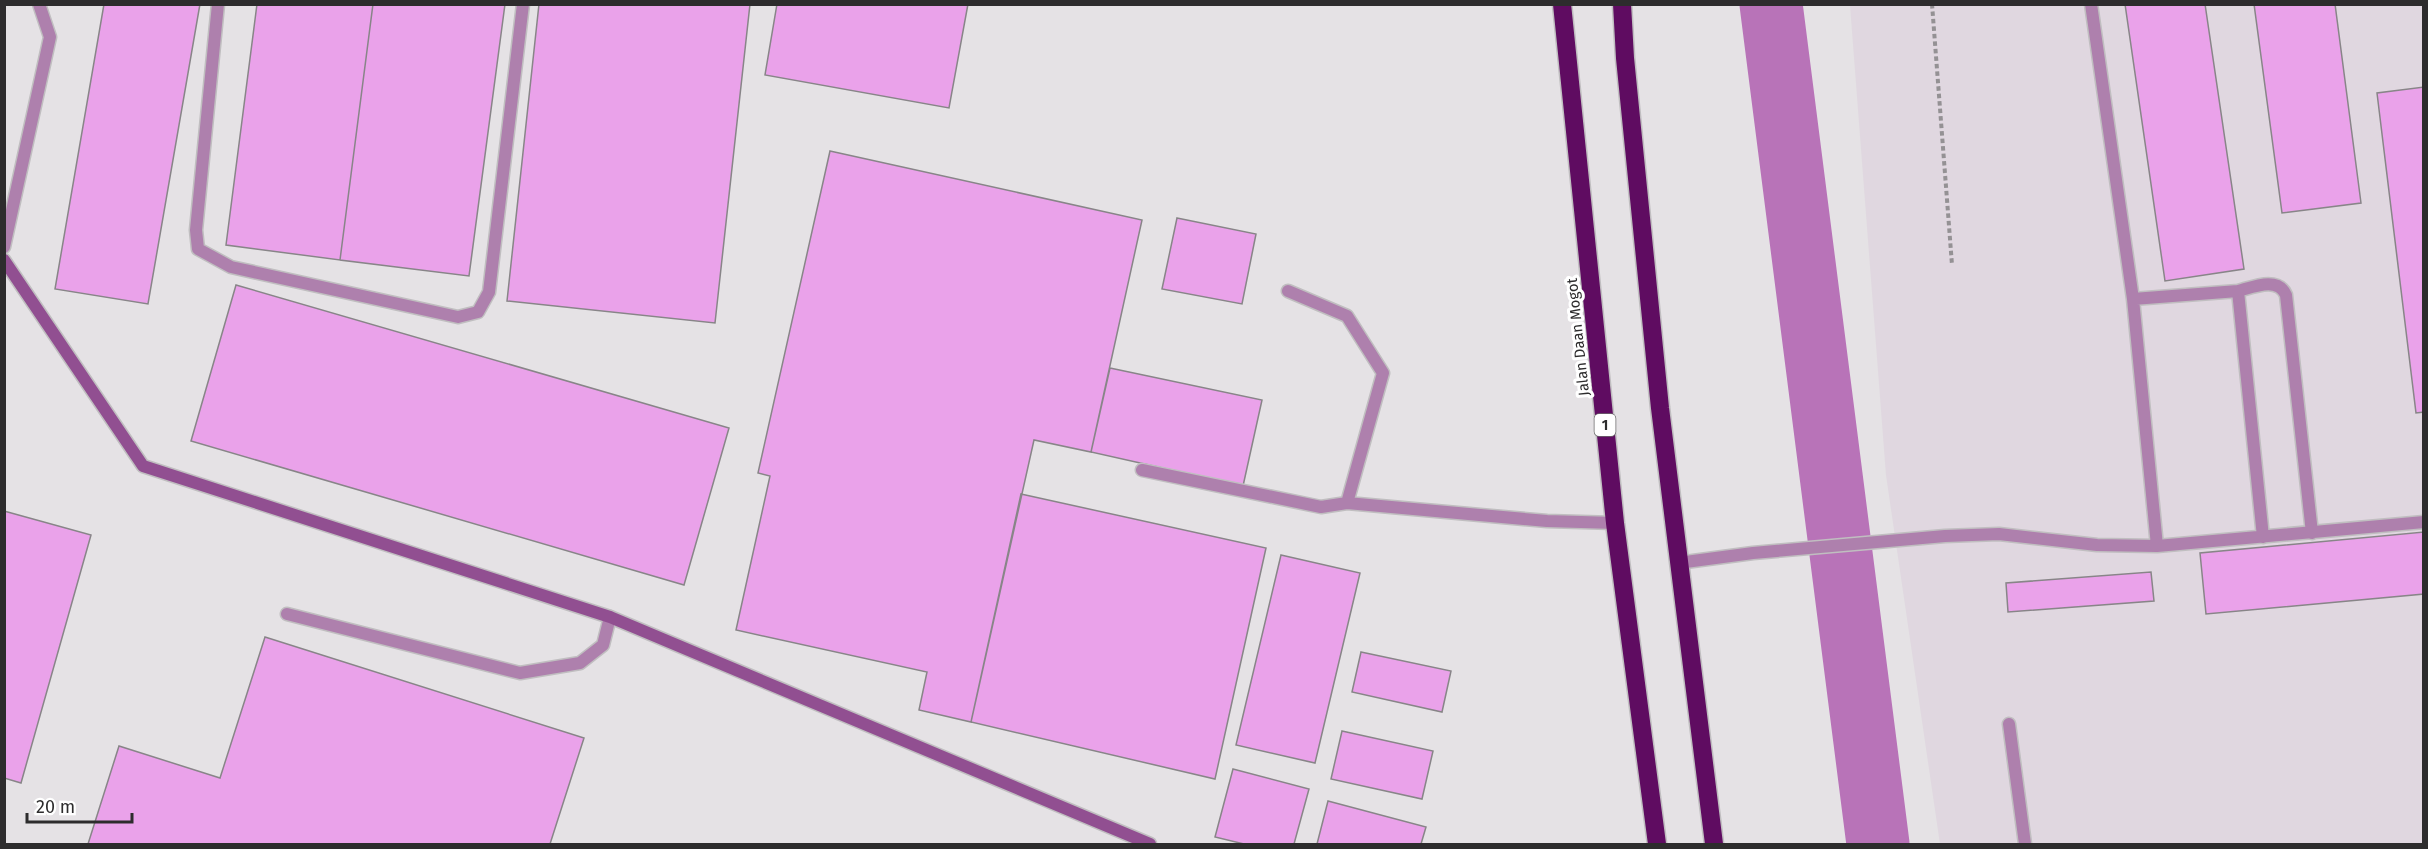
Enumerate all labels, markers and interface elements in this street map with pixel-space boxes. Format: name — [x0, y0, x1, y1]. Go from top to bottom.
street label: Jalan Daan Mogot — [1563, 277, 1593, 397]
road number: 1 — [1594, 414, 1616, 436]
scale bar — [27, 786, 132, 824]
text: 20 m — [36, 796, 75, 818]

